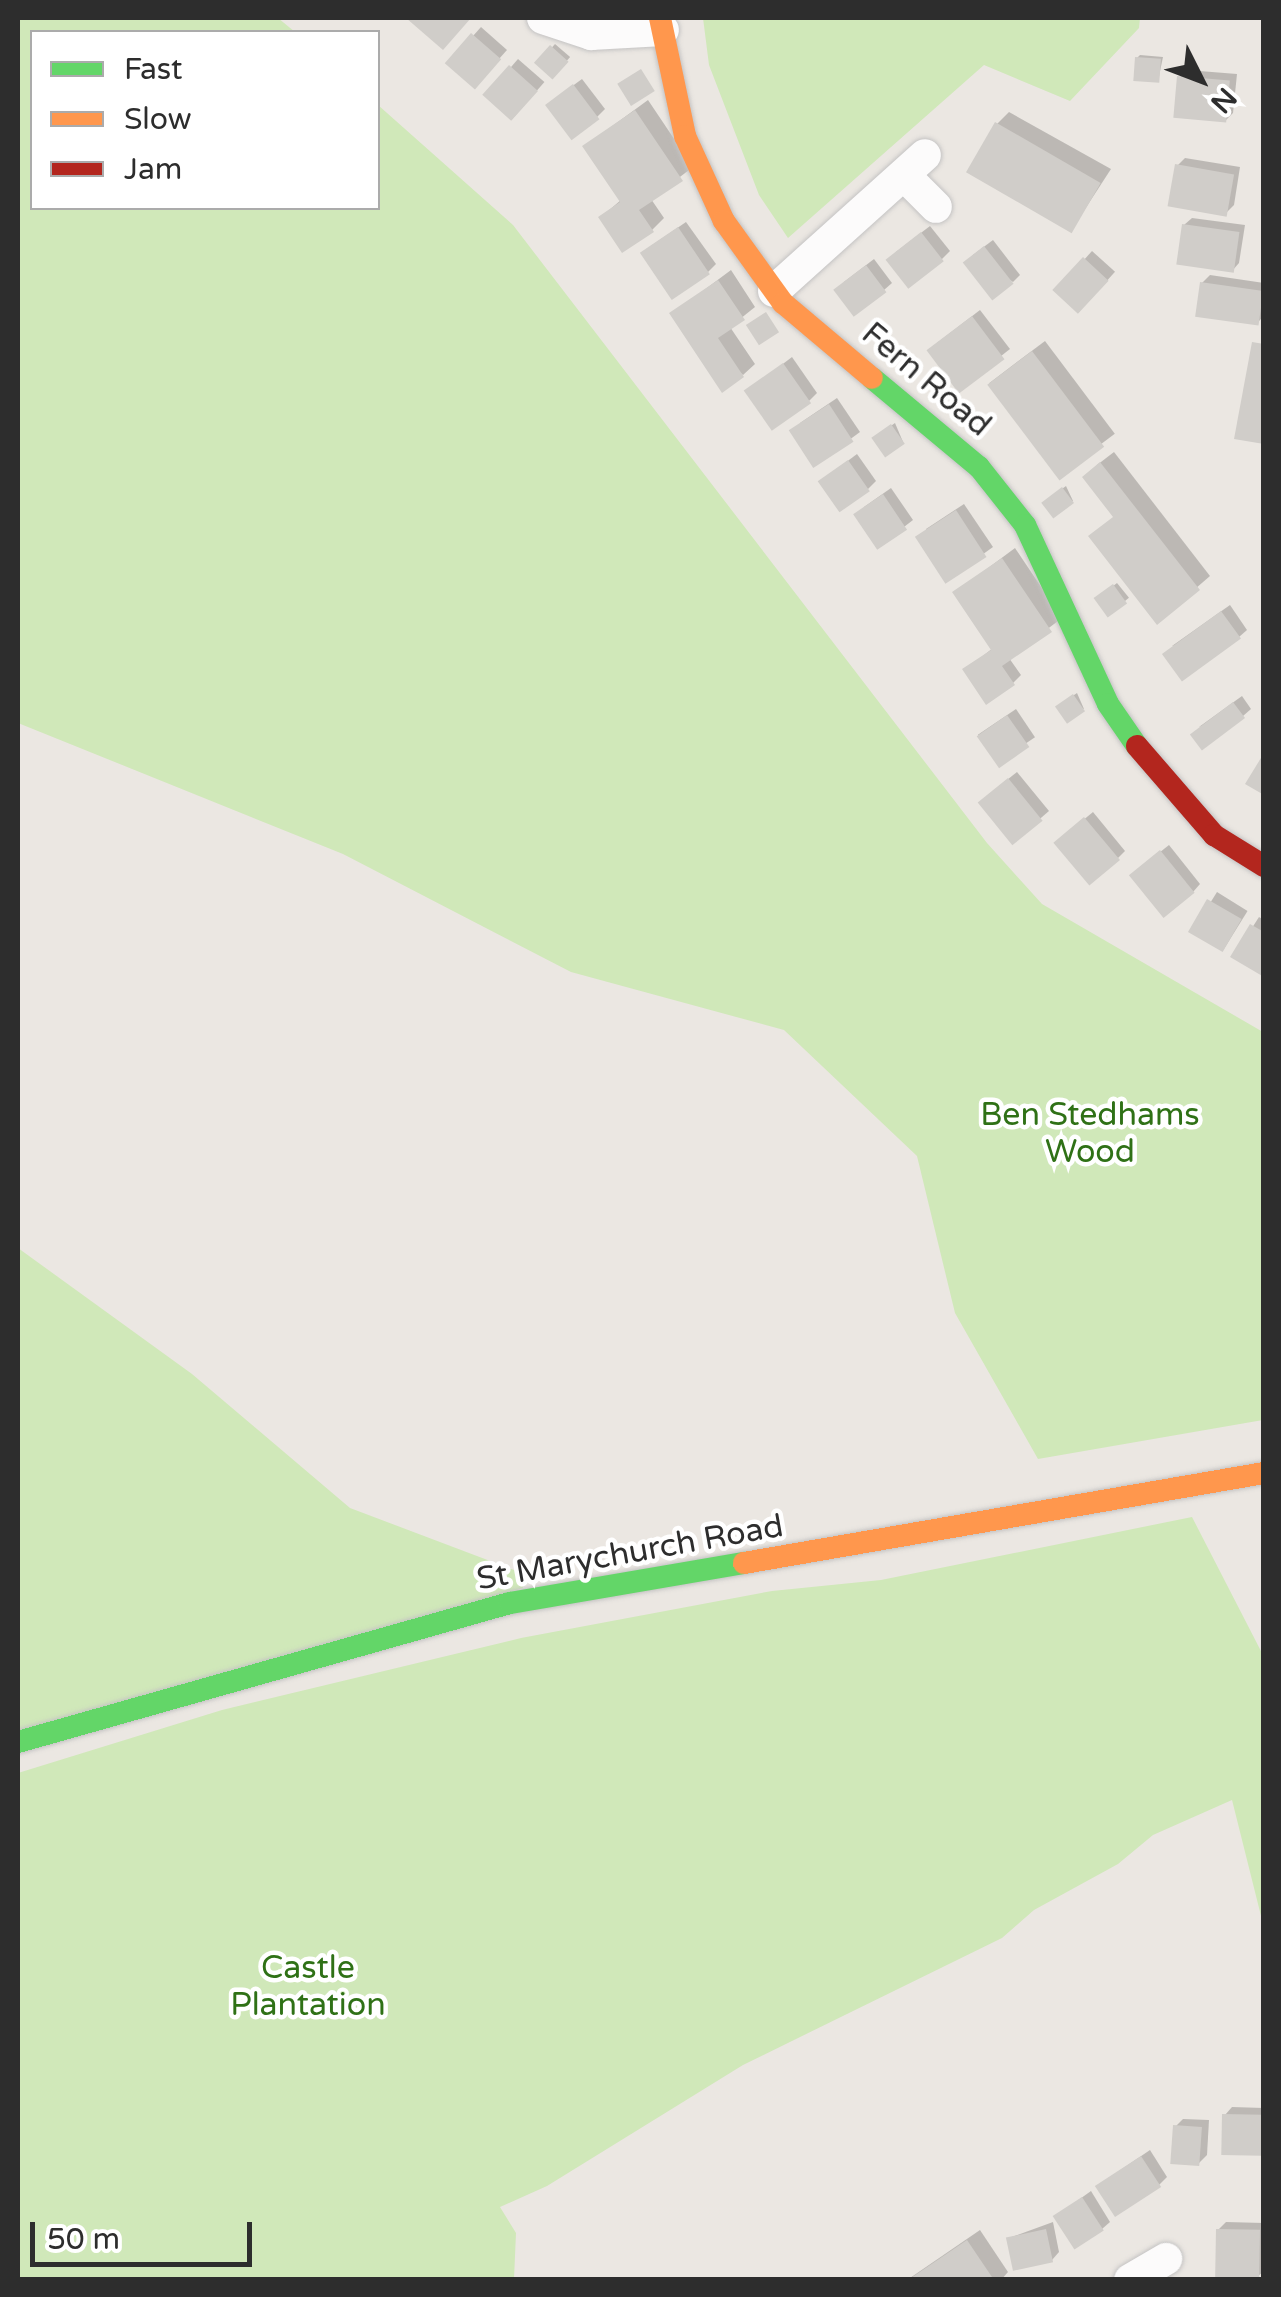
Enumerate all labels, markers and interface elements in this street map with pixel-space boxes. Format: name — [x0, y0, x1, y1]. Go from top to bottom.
legend — [30, 30, 380, 210]
north arrow — [1151, 30, 1251, 130]
text: Fast — [124, 51, 183, 88]
text: N — [1203, 80, 1243, 120]
text: Slow — [124, 101, 192, 138]
text: Jam — [124, 151, 182, 188]
street label: Fern Road — [854, 315, 998, 445]
park label: Ben Stedhams Wood — [980, 1097, 1200, 1172]
street label: St Marychurch Road — [474, 1507, 786, 1599]
park label: Castle Plantation — [230, 1950, 386, 2025]
scale bar — [35, 2202, 258, 2264]
text: 50 m — [47, 2221, 120, 2258]

